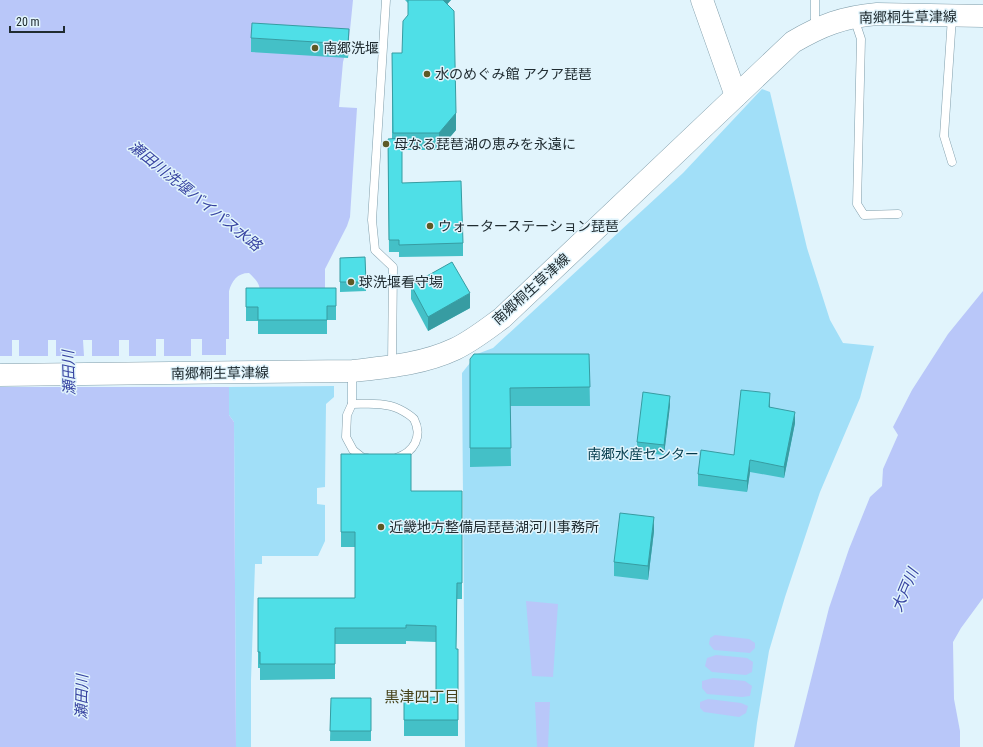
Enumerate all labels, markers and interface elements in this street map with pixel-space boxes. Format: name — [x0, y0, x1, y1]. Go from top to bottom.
scale bar — [10, 8, 64, 34]
street label: 南郷桐生草津線 — [859, 8, 957, 26]
text: 20 m — [16, 15, 40, 29]
place label: 南郷洗堰 — [323, 40, 379, 56]
marker: 南郷洗堰 — [310, 43, 320, 53]
place label: 水のめぐみ館 アクア琵琶 — [435, 66, 592, 82]
marker: 水のめぐみ館 アクア琵琶 — [422, 69, 432, 79]
place label: 母なる琵琶湖の恵みを永遠に — [394, 136, 576, 152]
water label: 瀬田川洗堰バイパス水路 — [125, 137, 266, 256]
marker: 母なる琵琶湖の恵みを永遠に — [381, 139, 391, 149]
place label: ウォーターステーション琵琶 — [438, 218, 619, 234]
marker: ウォーターステーション琵琶 — [425, 221, 435, 231]
street label: 南郷桐生草津線 — [489, 250, 573, 328]
place label: 球洗堰看守場 — [359, 274, 443, 290]
marker: 球洗堰看守場 — [346, 277, 356, 287]
water label: 瀬田川 — [59, 348, 79, 396]
street label: 南郷桐生草津線 — [171, 364, 269, 382]
park label: 南郷水産センター — [587, 446, 699, 462]
place label: 近畿地方整備局琵琶湖河川事務所 — [389, 519, 599, 535]
marker: 近畿地方整備局琵琶湖河川事務所 — [376, 522, 386, 532]
water label: 大戸川 — [888, 564, 923, 614]
water label: 瀬田川 — [73, 672, 91, 720]
district label: 黒津四丁目 — [384, 688, 460, 706]

